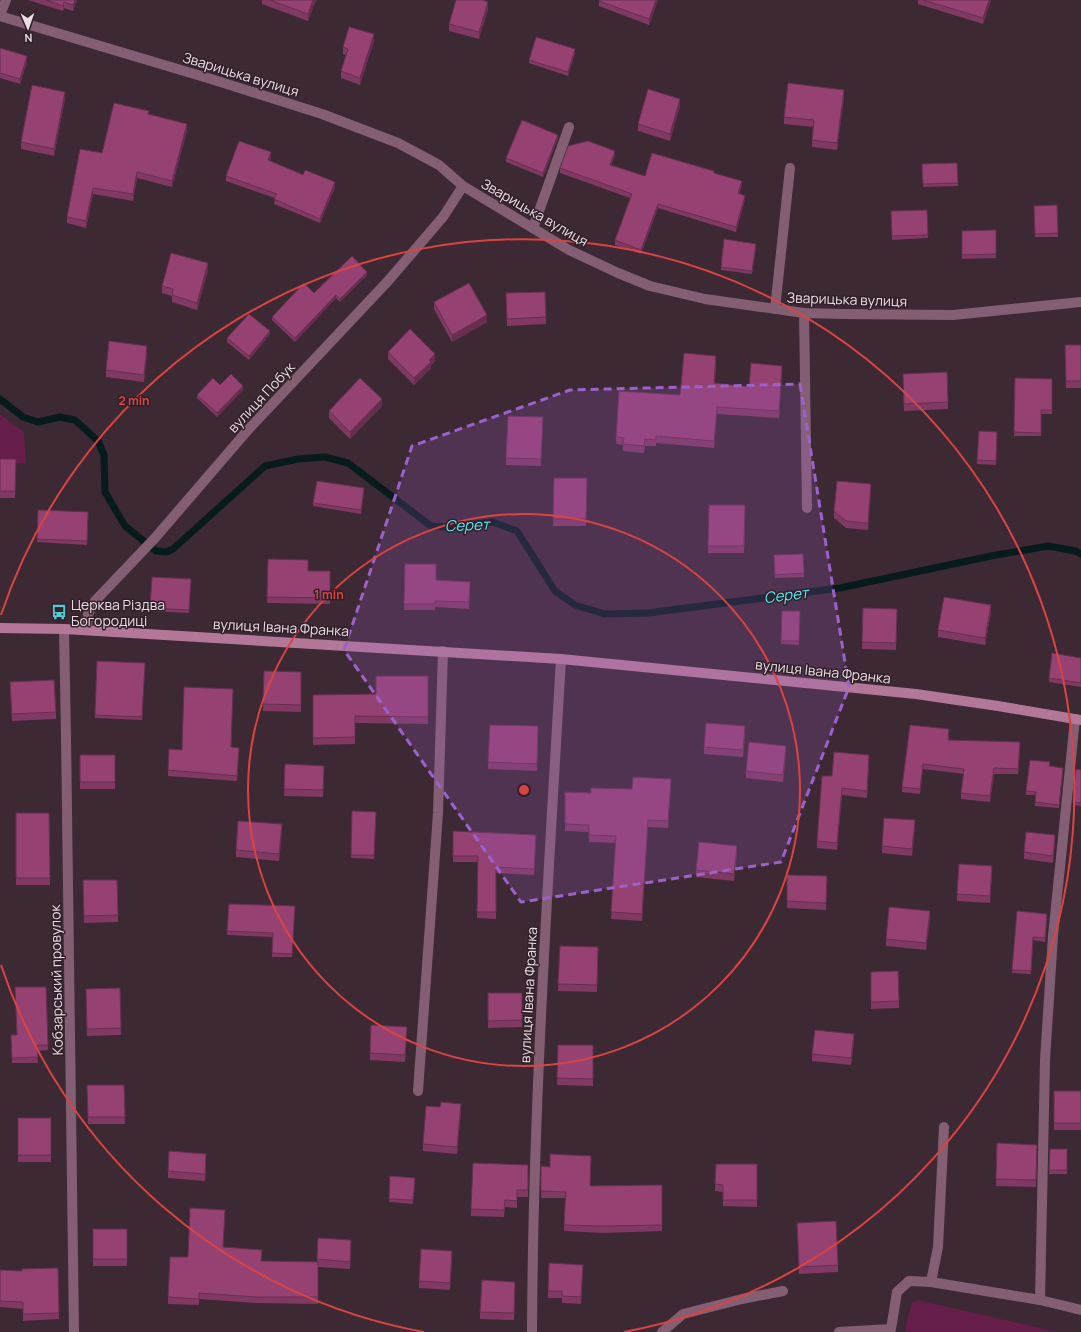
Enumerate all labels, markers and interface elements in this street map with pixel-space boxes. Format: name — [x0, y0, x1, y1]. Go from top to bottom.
north arrow — [8, 8, 48, 48]
text: N — [24, 31, 33, 46]
street label: Зварицька вулиця — [181, 47, 301, 101]
street label: Зварицька вулиця — [478, 174, 592, 250]
street label: Зварицька вулиця — [786, 287, 908, 311]
street label: вулиця Побук — [223, 357, 299, 436]
text: 2 min — [118, 392, 150, 409]
water label: Серет — [444, 514, 492, 536]
water label: Серет — [763, 582, 812, 608]
text: 1 min — [314, 586, 344, 603]
place label: Церква Різдва Богородиці — [71, 595, 165, 630]
bus stop icon: Церква Різдва Богородиці — [50, 603, 68, 621]
street label: вулиця Івана Франка — [212, 614, 350, 640]
street label: вулиця Івана Франка — [754, 654, 892, 688]
centre of rings — [517, 783, 531, 797]
street label: Кобзарський провулок — [45, 904, 67, 1055]
street label: вулиця Івана Франка — [515, 926, 541, 1064]

